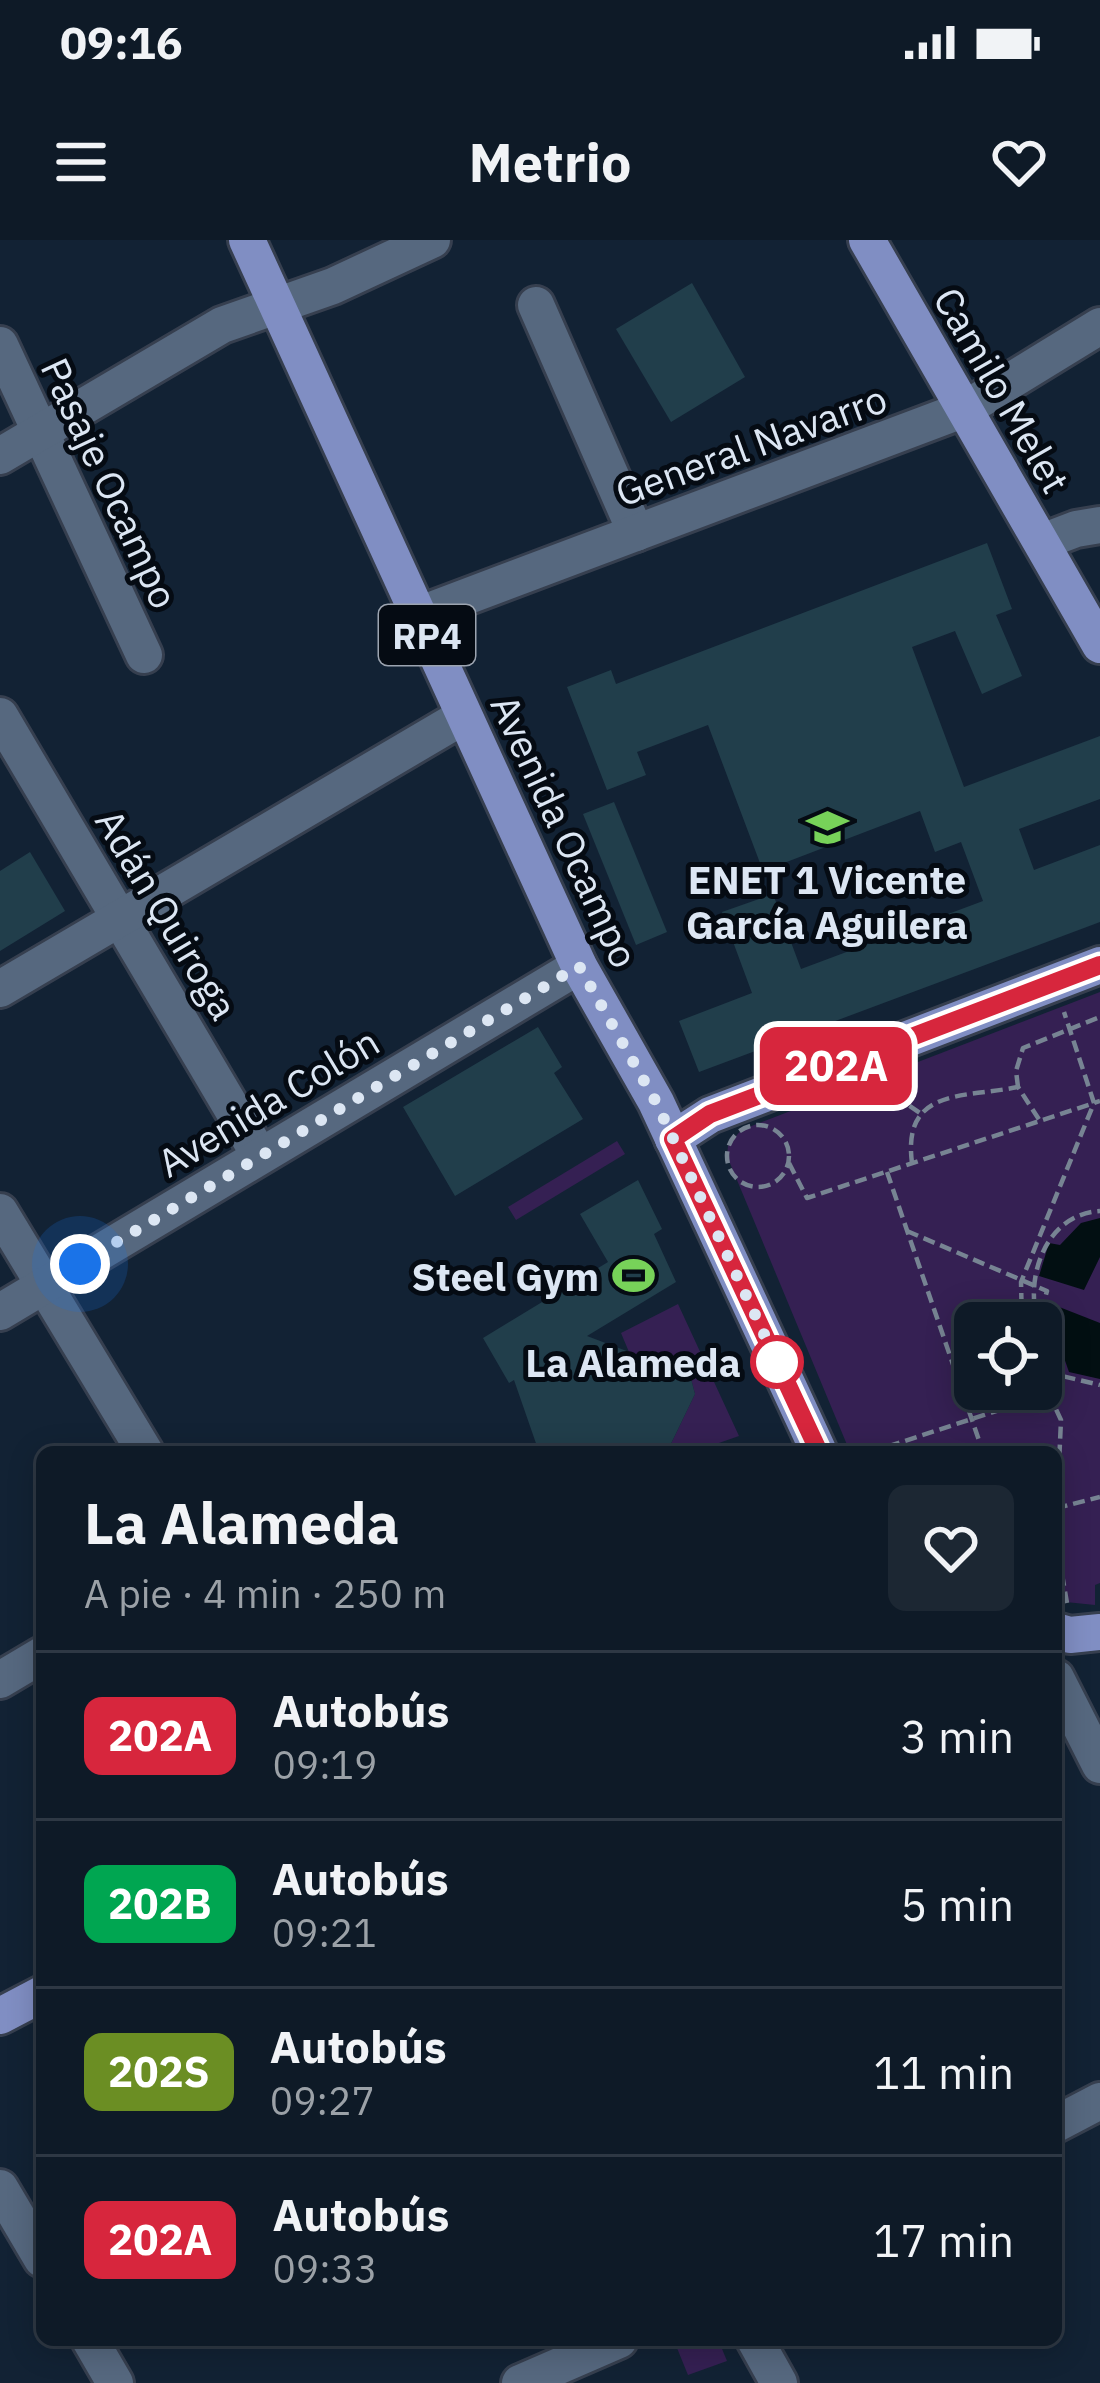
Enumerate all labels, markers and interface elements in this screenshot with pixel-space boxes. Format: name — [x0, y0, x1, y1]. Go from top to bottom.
text: 09:16 — [60, 13, 183, 71]
text: Metrio — [469, 127, 631, 197]
icon: menu — [48, 129, 114, 195]
icon: heart — [986, 129, 1052, 195]
street label: Camilo Melet — [923, 278, 1081, 502]
street label: Pasaje Ocampo — [30, 349, 190, 617]
street label: General Navarro — [608, 372, 894, 518]
road number: RP4 — [379, 605, 475, 665]
street label: Avenida Ocampo — [479, 686, 651, 976]
street label: Adán Quiroga — [84, 799, 250, 1029]
school or university icon: ENET 1 Vicente García Aguilera — [804, 804, 850, 850]
place label: ENET 1 Vicente García Aguilera — [686, 854, 968, 950]
street label: Avenida Colón — [148, 1016, 388, 1188]
line badge: 202A — [752, 1027, 920, 1105]
text: 202A — [784, 1038, 888, 1093]
your location — [50, 1234, 110, 1294]
place label: Steel Gym — [411, 1251, 599, 1302]
sports icon: Steel Gym — [610, 1253, 656, 1299]
map controls — [954, 1302, 1062, 1410]
button: locate — [954, 1302, 1062, 1410]
place label: La Alameda — [525, 1337, 741, 1388]
marker: La Alameda — [752, 1337, 802, 1387]
button: heart — [888, 1485, 1014, 1611]
text: La Alameda — [84, 1486, 399, 1560]
text: A pie · 4 min · 250 m — [84, 1568, 446, 1619]
text: Autobús — [272, 1681, 449, 1739]
text: 3 min — [900, 1707, 1014, 1765]
text: 202A — [108, 1708, 212, 1763]
text: 09:19 — [272, 1739, 377, 1790]
text: Autobús — [272, 1849, 449, 1907]
text: 5 min — [900, 1875, 1014, 1933]
text: 202B — [108, 1876, 212, 1931]
text: 09:21 — [272, 1907, 377, 1958]
text: Autobús — [270, 2017, 447, 2075]
text: 11 min — [873, 2043, 1014, 2101]
text: 202S — [108, 2044, 210, 2099]
text: 09:27 — [270, 2075, 375, 2126]
text: Autobús — [272, 2185, 449, 2243]
text: 17 min — [873, 2211, 1014, 2269]
text: 202A — [108, 2212, 212, 2267]
text: 09:33 — [272, 2243, 377, 2294]

